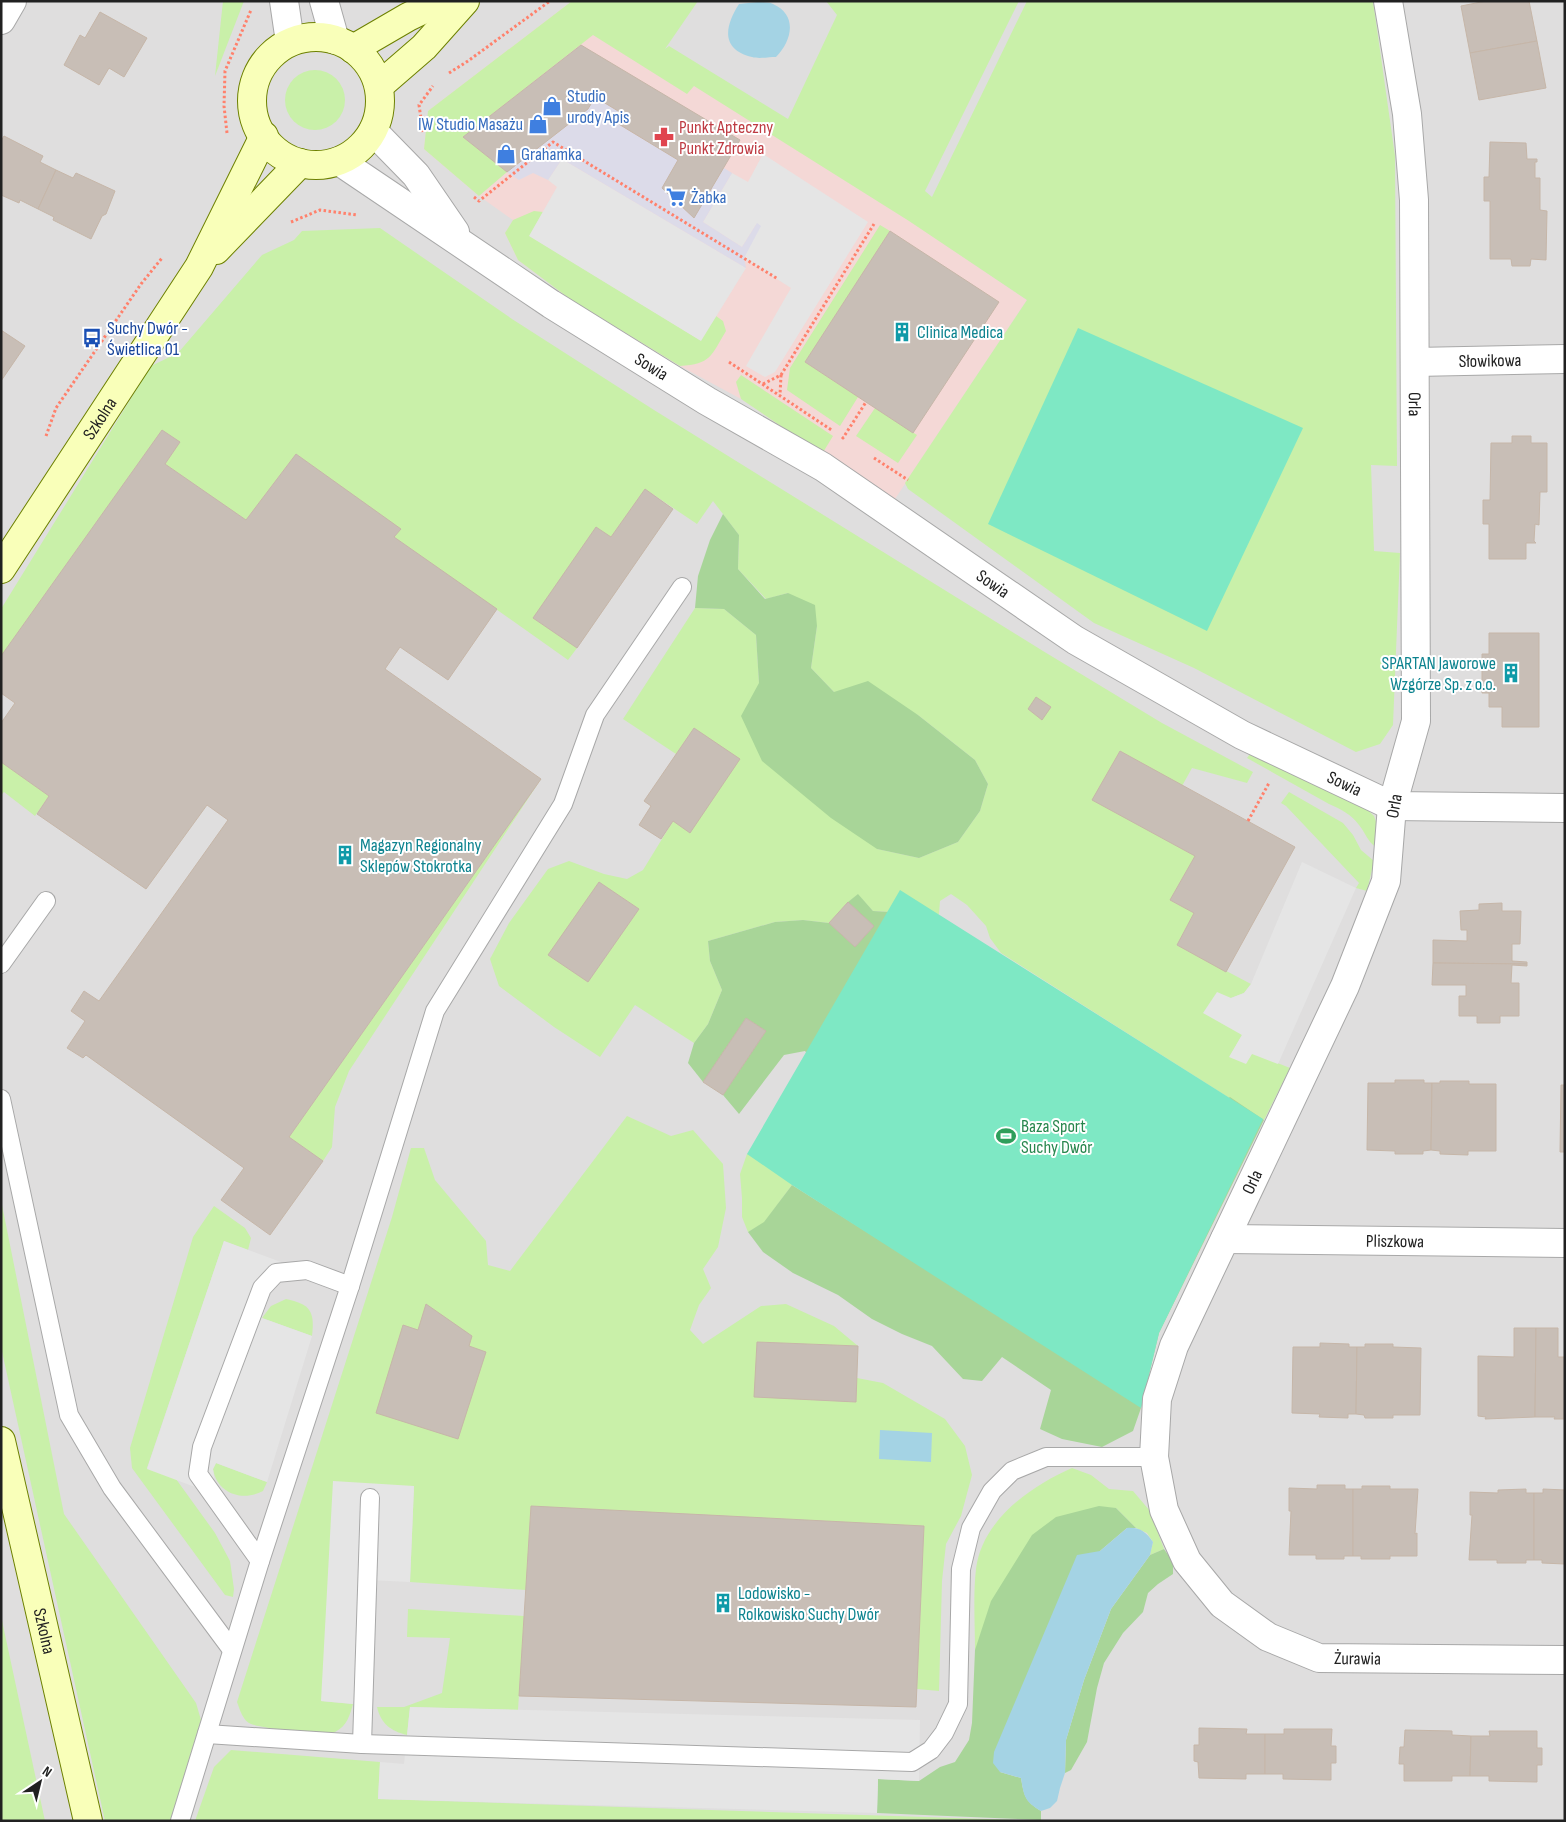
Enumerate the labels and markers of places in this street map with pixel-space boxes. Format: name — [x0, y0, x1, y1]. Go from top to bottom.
place label: Studio urody Apis — [567, 86, 630, 128]
shop icon: Studio urody Apis — [541, 95, 563, 117]
shop icon: IW Studio Masażu — [527, 113, 549, 135]
place label: IW Studio Masażu — [418, 114, 523, 135]
place label: Punkt Apteczny Punkt Zdrowia — [679, 117, 773, 159]
pharmacy icon: Punkt Apteczny Punkt Zdrowia — [653, 126, 675, 148]
shop icon: Grahamka — [495, 143, 517, 165]
place label: Grahamka — [521, 144, 582, 165]
supermarket icon: Żabka — [665, 186, 687, 208]
place label: Żabka — [691, 187, 727, 208]
place label: Suchy Dwór - Świetlica 01 — [107, 318, 188, 360]
building icon: Clinica Medica — [891, 321, 913, 343]
place label: Clinica Medica — [917, 322, 1003, 343]
bus stop icon: Suchy Dwór - Świetlica 01 — [81, 327, 103, 349]
place label: SPARTAN Jaworowe Wzgórze Sp. z o.o. — [1381, 653, 1496, 695]
building icon: SPARTAN Jaworowe Wzgórze Sp. z o.o. — [1500, 662, 1522, 684]
place label: Magazyn Regionalny Sklepów Stokrotka — [360, 835, 482, 877]
building icon: Magazyn Regionalny Sklepów Stokrotka — [334, 844, 356, 866]
place label: Baza Sport Suchy Dwór — [1021, 1116, 1092, 1158]
sports icon: Baza Sport Suchy Dwór — [995, 1125, 1017, 1147]
place label: Lodowisko - Rolkowisko Suchy Dwór — [738, 1583, 879, 1625]
building icon: Lodowisko - Rolkowisko Suchy Dwór — [712, 1592, 734, 1614]

